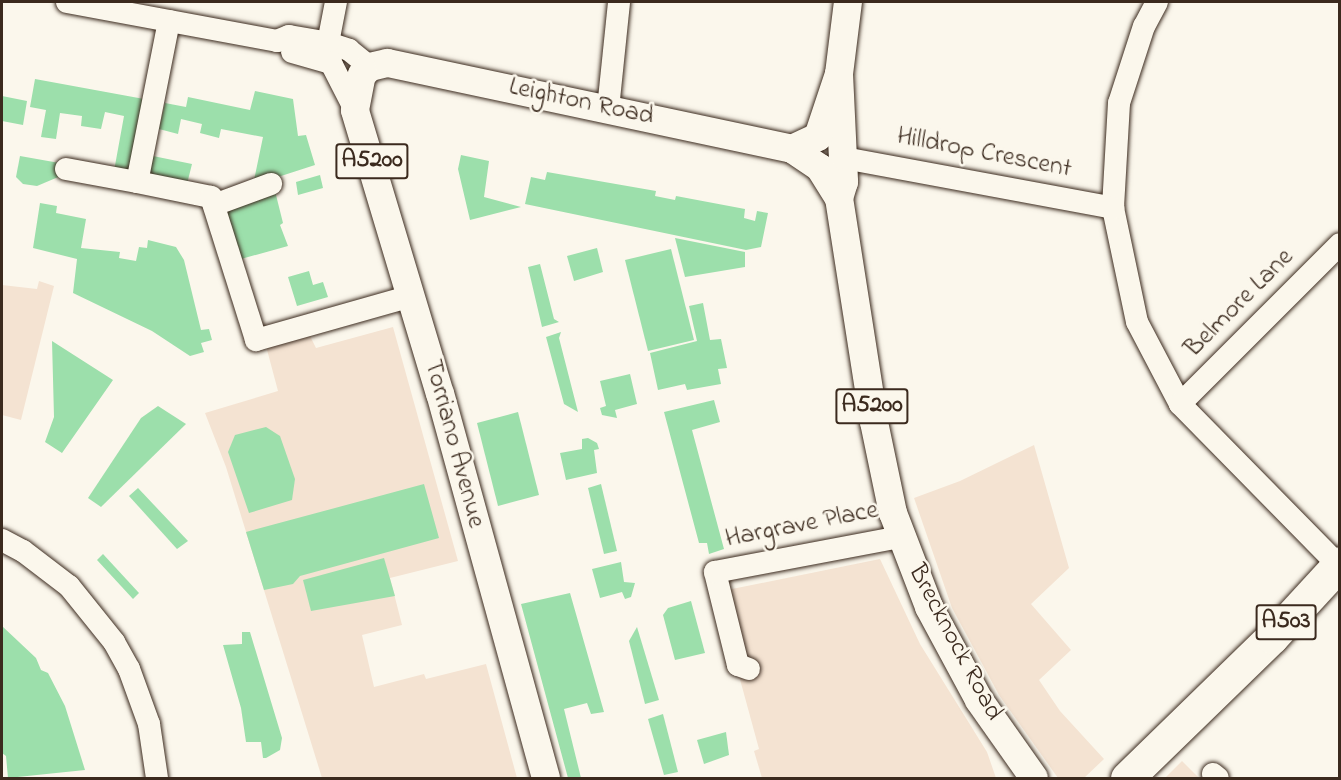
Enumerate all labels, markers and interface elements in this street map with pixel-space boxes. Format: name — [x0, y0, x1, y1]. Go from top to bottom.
street label: Leighton Road — [506, 72, 656, 134]
street label: Hilldrop Crescent — [894, 122, 1074, 186]
road number: A5200 — [334, 140, 410, 182]
street label: Belmore Lane — [1179, 243, 1301, 365]
street label: Torriano Avenue — [416, 357, 490, 531]
road number: A5200 — [834, 385, 910, 427]
street label: Hargrave Place — [723, 496, 881, 556]
street label: Brecknock Road — [900, 560, 1008, 726]
road number: A503 — [1254, 601, 1318, 643]

